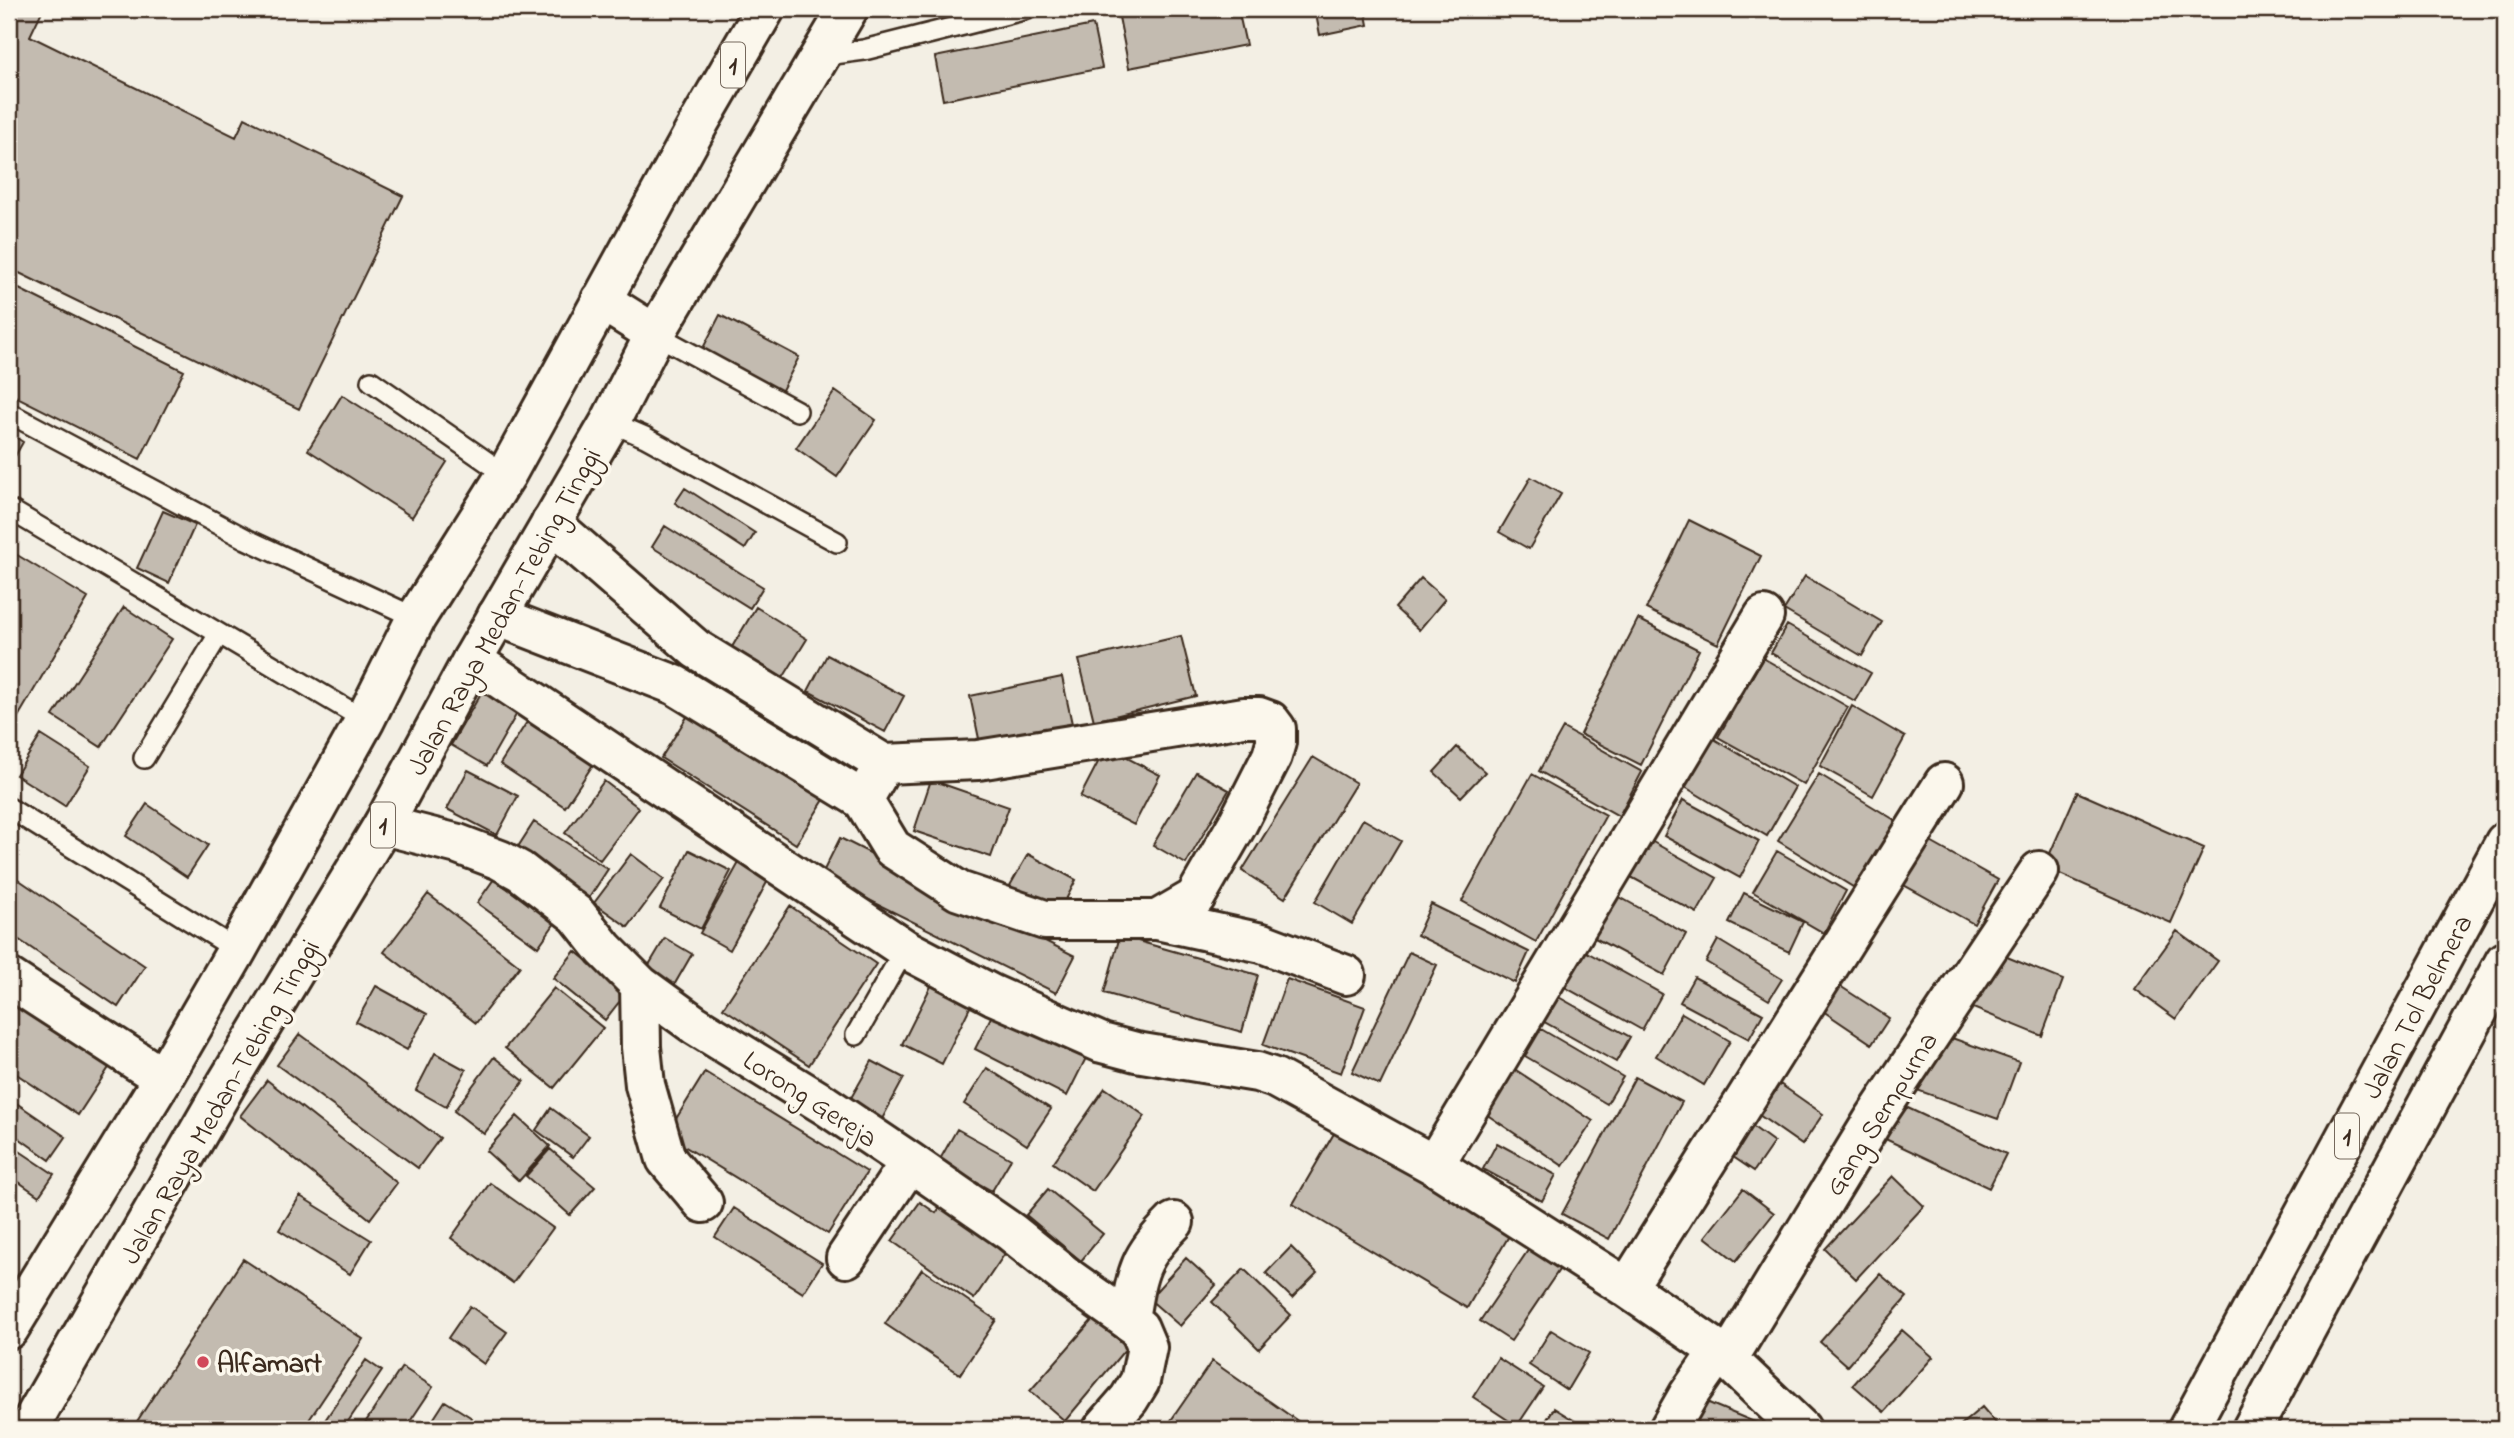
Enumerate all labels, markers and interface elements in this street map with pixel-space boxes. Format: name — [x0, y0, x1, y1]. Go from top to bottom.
road number: 1 — [721, 43, 745, 88]
street label: Jalan Raya Medan-Tebing Tinggi — [399, 441, 614, 784]
road number: 1 — [371, 803, 395, 848]
street label: Jalan Tol Belmera — [2353, 908, 2485, 1107]
street label: Jalan Raya Medan-Tebing Tinggi — [112, 933, 332, 1273]
street label: Gang Sempurna — [1816, 1025, 1950, 1205]
street label: Lorong Gereja — [734, 1042, 885, 1160]
road number: 1 — [2335, 1114, 2359, 1158]
place label: Alfamart — [217, 1345, 323, 1386]
marker: Alfamart — [195, 1354, 211, 1370]

